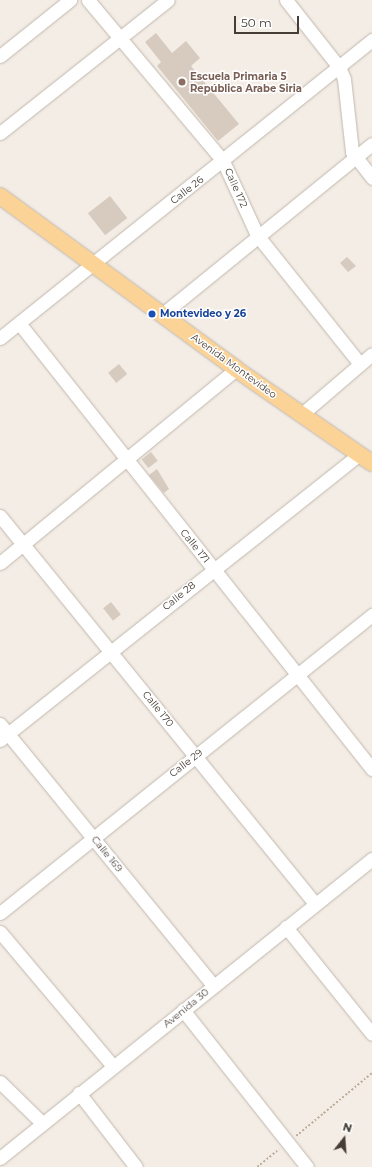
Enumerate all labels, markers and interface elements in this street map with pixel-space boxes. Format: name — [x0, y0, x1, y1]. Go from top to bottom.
scale bar — [236, 8, 301, 34]
text: 50 m — [241, 15, 272, 30]
place label: Escuela Primaria 5 República Arabe Siria — [190, 70, 302, 94]
marker: Escuela Primaria 5 República Arabe Siria — [177, 77, 187, 87]
street label: Calle 172 — [222, 166, 250, 210]
street label: Calle 26 — [168, 173, 206, 207]
place label: Montevideo y 26 — [160, 308, 246, 320]
marker: Montevideo y 26 — [147, 309, 157, 319]
street label: Avenida Montevideo — [189, 331, 279, 401]
street label: Calle 171 — [178, 527, 212, 565]
street label: Calle 28 — [160, 579, 198, 613]
street label: Calle 170 — [140, 689, 176, 729]
street label: Calle 29 — [167, 746, 205, 780]
street label: Calle 169 — [89, 834, 125, 874]
street label: Avenida 30 — [161, 986, 211, 1030]
north arrow — [324, 1119, 364, 1159]
text: N — [341, 1120, 354, 1136]

